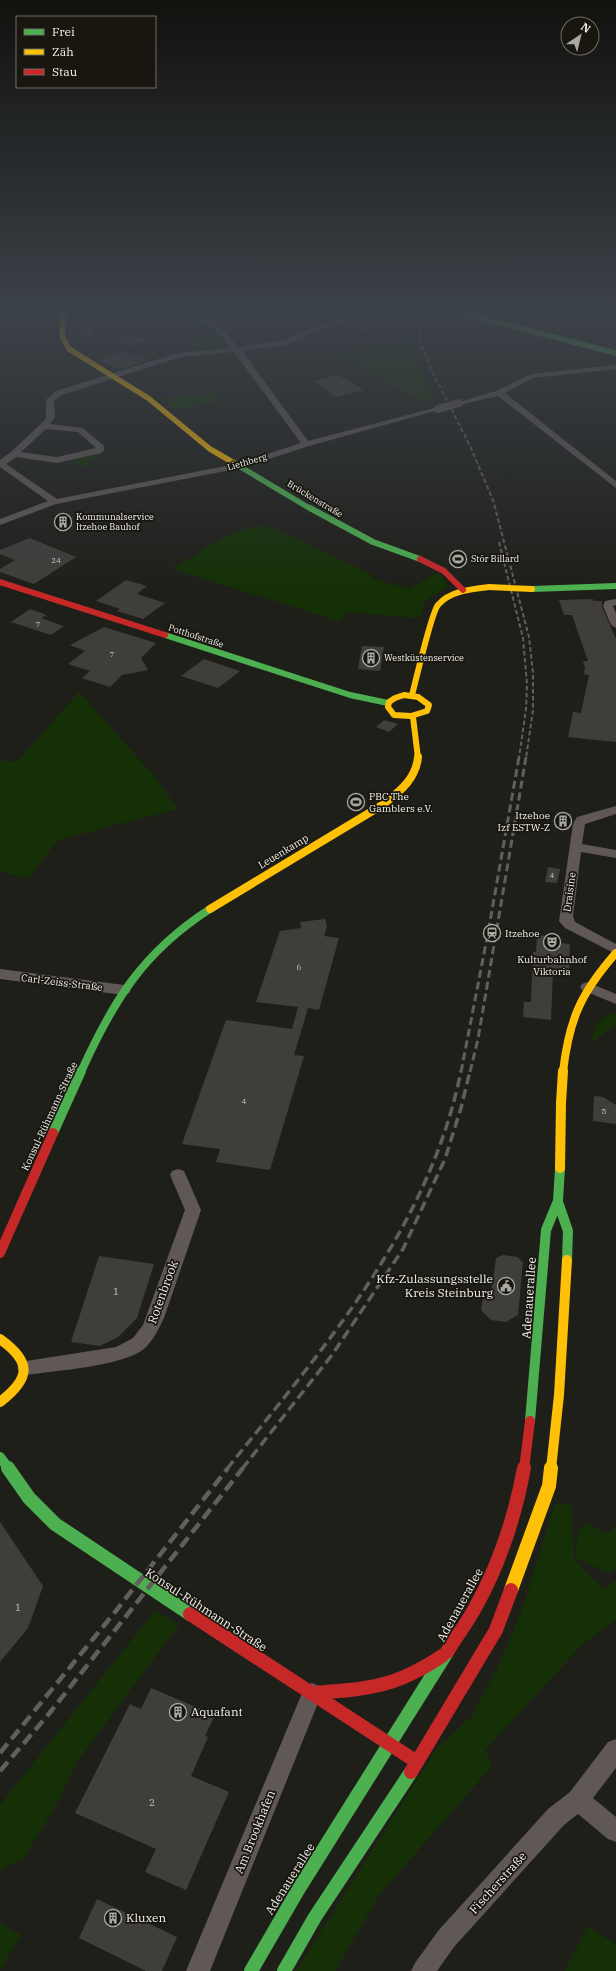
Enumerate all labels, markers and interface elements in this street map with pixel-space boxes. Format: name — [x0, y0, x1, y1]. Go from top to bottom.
legend — [16, 16, 156, 88]
north arrow — [560, 16, 600, 56]
text: N — [578, 20, 594, 36]
text: Frei — [52, 24, 75, 39]
text: Zäh — [52, 44, 74, 59]
text: Stau — [52, 64, 78, 79]
street label: Liethberg — [226, 451, 268, 472]
street label: Brückenstraße — [285, 478, 345, 520]
place label: Kommunalservice Itzehoe Bauhof — [76, 511, 154, 532]
building icon: Kommunalservice Itzehoe Bauhof — [53, 512, 73, 532]
sports icon: Stör Billard — [448, 549, 468, 569]
place label: Stör Billard — [471, 553, 520, 564]
house number: 24 — [51, 555, 61, 565]
house number: 7 — [36, 619, 41, 629]
street label: Potthofstraße — [167, 621, 225, 650]
building icon: Westküstenservice — [361, 648, 381, 668]
house number: 7 — [110, 649, 115, 659]
place label: Westküstenservice — [384, 652, 464, 663]
place label: PBC The Gamblers e.V. — [369, 790, 433, 815]
sports icon: PBC The Gamblers e.V. — [346, 792, 366, 812]
place label: Itzehoe Izf ESTW-Z — [498, 809, 550, 834]
building icon: Itzehoe Izf ESTW-Z — [553, 811, 573, 831]
street label: Leuenkamp — [256, 831, 311, 871]
house number: 4 — [550, 870, 555, 880]
street label: Draisine — [560, 871, 579, 913]
station icon: Itzehoe — [482, 923, 502, 943]
place label: Itzehoe — [505, 927, 540, 940]
theatre icon: Kulturbahnhof Viktoria — [542, 932, 562, 952]
place label: Kulturbahnhof Viktoria — [517, 953, 587, 978]
house number: 6 — [297, 962, 302, 972]
street label: Carl-Zeiss-Straße — [20, 971, 103, 994]
street label: Konsul-Rühmann-Straße — [19, 1060, 80, 1173]
house number: 4 — [242, 1096, 247, 1106]
house number: 5 — [602, 1106, 607, 1116]
street label: Adenauerallee — [518, 1257, 539, 1339]
street label: Rotenbrook — [144, 1258, 181, 1325]
place label: Kfz-Zulassungsstelle Kreis Steinburg — [376, 1271, 493, 1300]
public building icon: Kfz-Zulassungsstelle Kreis Steinburg — [496, 1276, 516, 1296]
house number: 1 — [113, 1285, 119, 1298]
street label: Konsul-Rühmann-Straße — [143, 1565, 270, 1655]
street label: Adenauerallee — [433, 1565, 486, 1644]
house number: 1 — [15, 1601, 21, 1614]
building icon: Aquafant — [168, 1702, 188, 1722]
place label: Aquafant — [191, 1704, 243, 1719]
street label: Am Brookhafen — [231, 1788, 278, 1876]
house number: 2 — [149, 1796, 155, 1809]
street label: Adenauerallee — [262, 1840, 318, 1917]
street label: Fischerstraße — [466, 1849, 529, 1917]
building icon: Kluxen — [103, 1908, 123, 1928]
place label: Kluxen — [126, 1910, 166, 1925]

